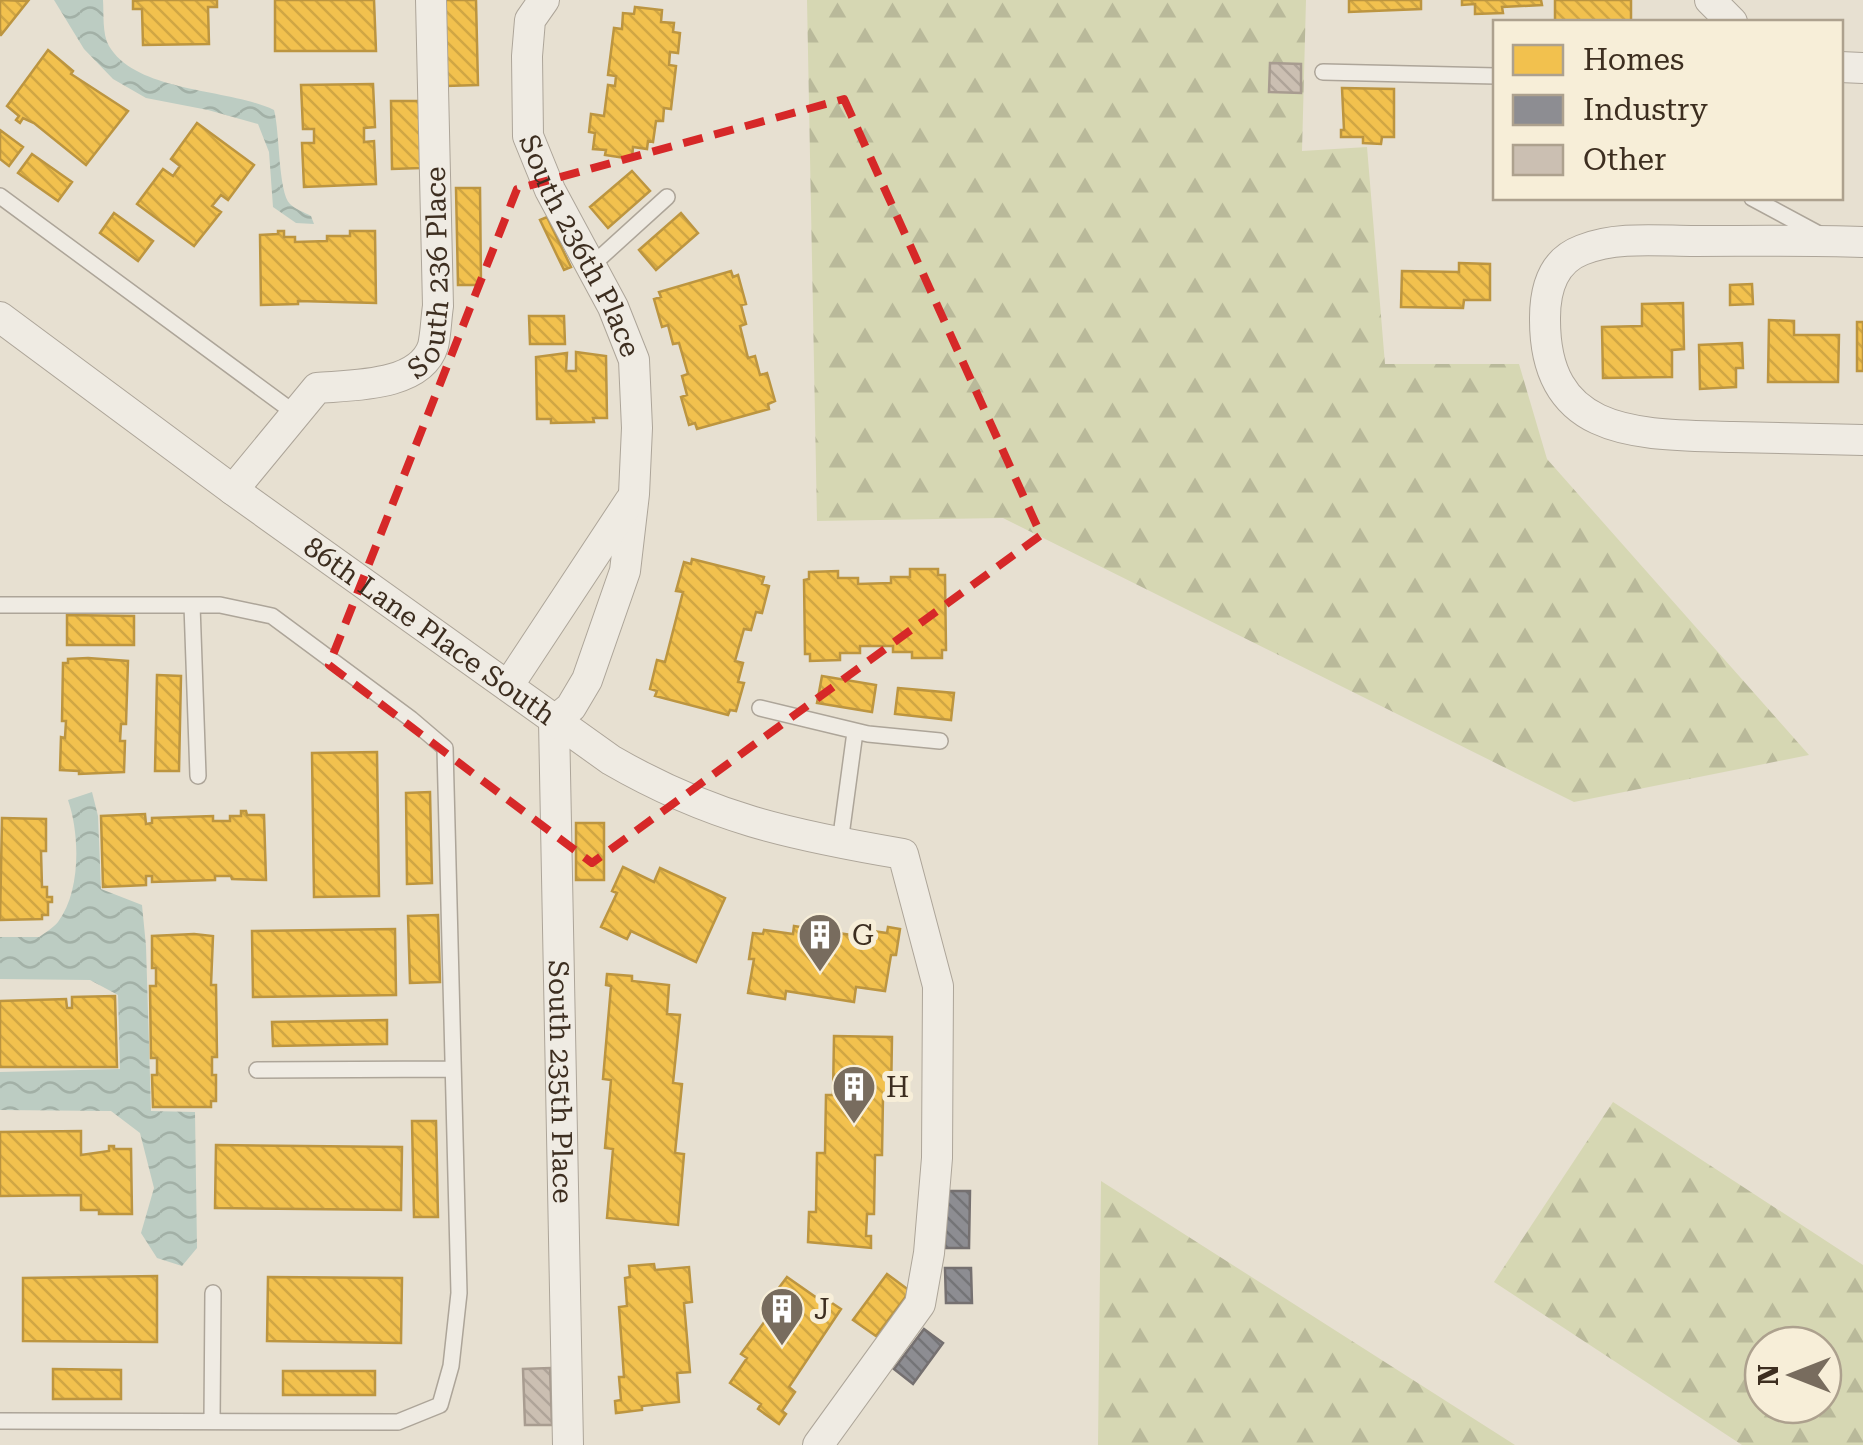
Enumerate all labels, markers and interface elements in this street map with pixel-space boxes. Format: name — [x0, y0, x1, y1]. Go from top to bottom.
legend — [1493, 20, 1843, 200]
text: Homes — [1583, 42, 1684, 77]
text: Industry — [1583, 92, 1708, 127]
street label: South 236th Place — [513, 130, 647, 361]
text: Other — [1583, 142, 1666, 177]
street label: South 236 Place — [401, 166, 455, 385]
street label: 86th Lane Place South — [298, 530, 562, 731]
building icon: G — [797, 912, 843, 973]
place label: G — [852, 919, 874, 952]
street label: South 235th Place — [542, 960, 580, 1204]
building icon: H — [831, 1064, 877, 1125]
place label: H — [886, 1071, 909, 1104]
building icon: J — [759, 1286, 805, 1347]
place label: J — [814, 1293, 830, 1326]
north arrow — [1743, 1325, 1843, 1425]
text: N — [1752, 1364, 1785, 1386]

